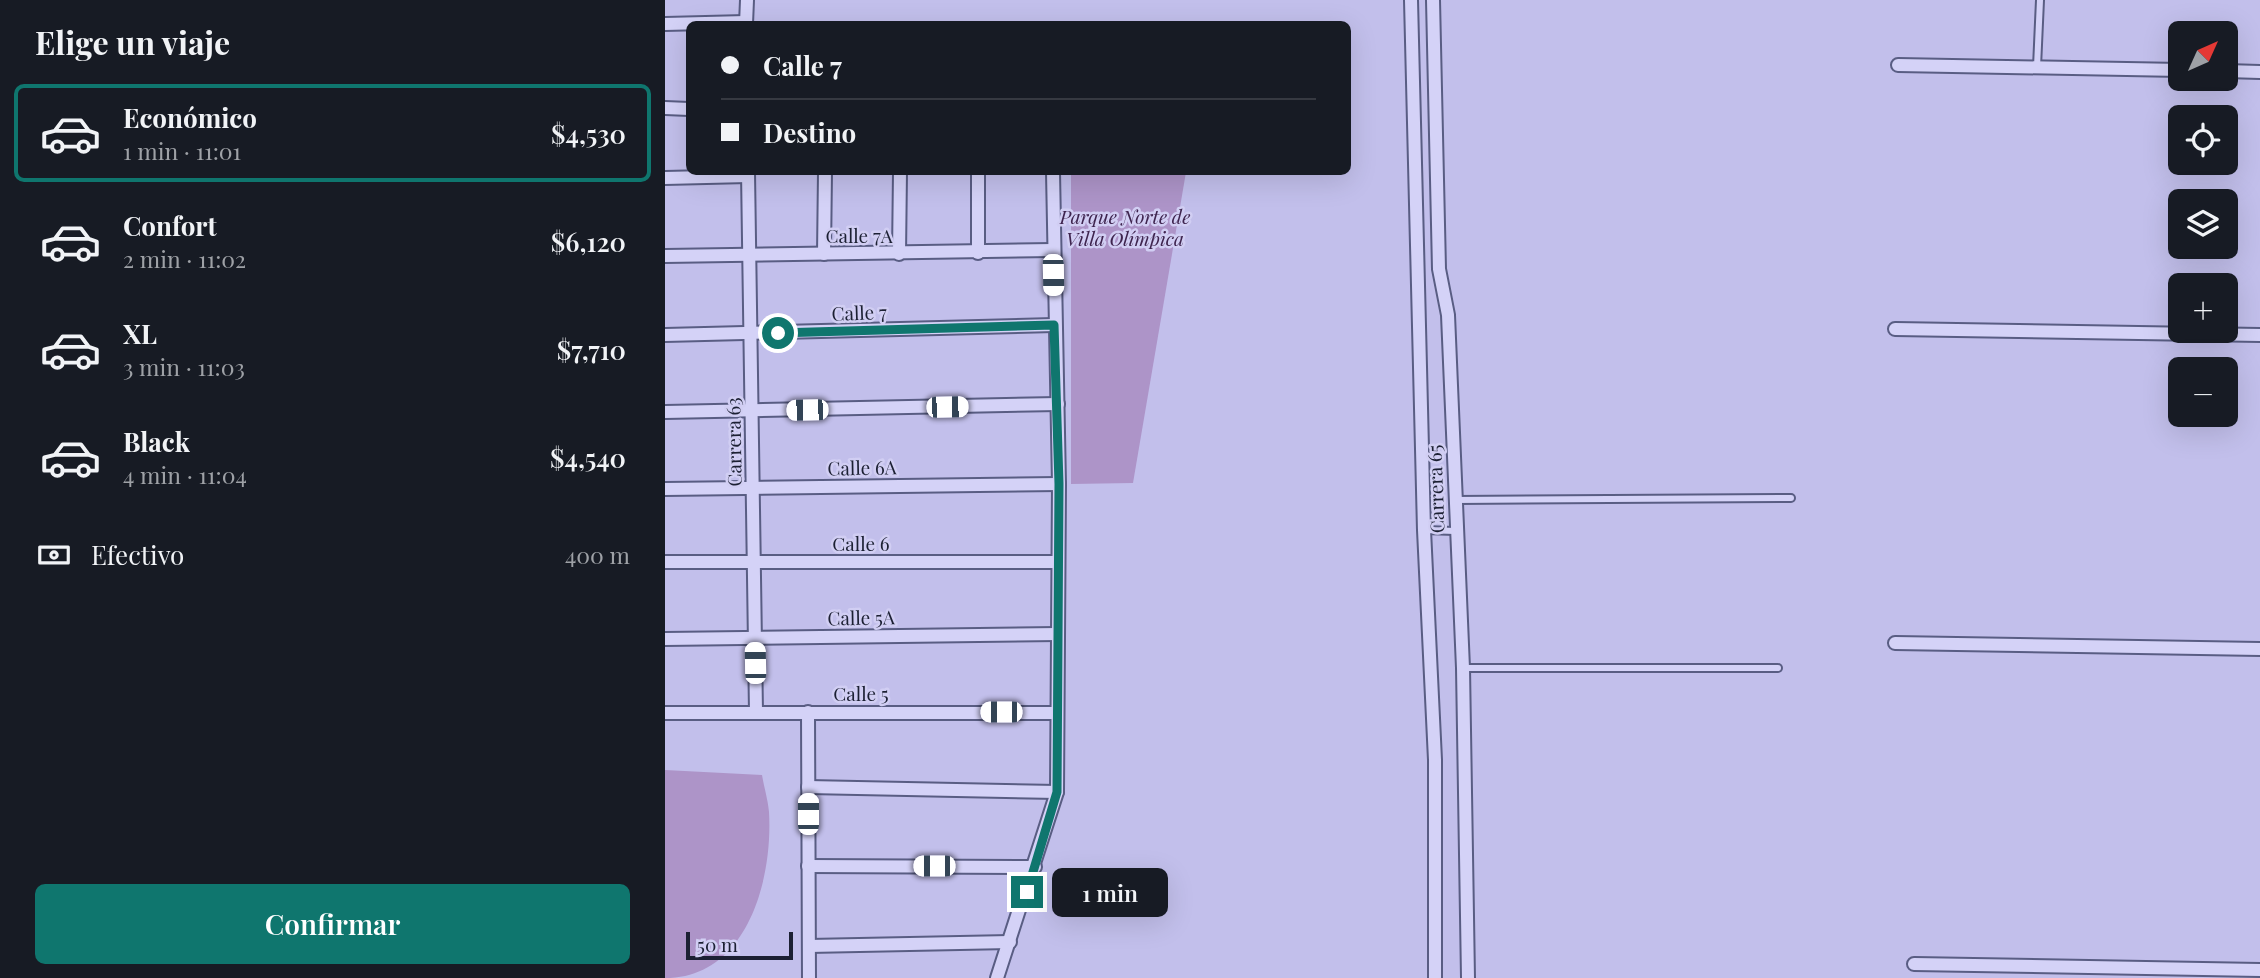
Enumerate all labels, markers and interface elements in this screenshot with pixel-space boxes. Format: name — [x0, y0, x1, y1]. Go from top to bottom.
text: Elige un viaje — [35, 20, 230, 63]
north arrow — [2168, 21, 2238, 91]
map controls — [2168, 21, 2238, 427]
text: Calle 7 — [763, 48, 842, 83]
text: Económico — [123, 100, 257, 135]
icon: car — [39, 102, 102, 165]
button: locate — [2168, 105, 2238, 175]
text: Destino — [763, 115, 856, 150]
text: $4,530 — [551, 116, 626, 151]
text: 1 min · 11:01 — [123, 135, 241, 166]
button: layers — [2168, 189, 2238, 259]
park label: Parque Norte de Villa Olímpica — [1059, 203, 1190, 251]
text: Confort — [123, 208, 217, 243]
icon: car — [39, 210, 102, 273]
street label: Calle 7A — [825, 222, 894, 248]
text: $6,120 — [551, 224, 626, 259]
text: 2 min · 11:02 — [123, 243, 246, 274]
car — [1043, 254, 1064, 296]
button: + — [2168, 273, 2238, 343]
street label: Calle 7 — [831, 298, 887, 326]
text: XL — [123, 316, 157, 351]
route start — [762, 317, 794, 349]
icon: car — [39, 318, 102, 381]
text: $7,710 — [557, 332, 626, 367]
text: 3 min · 11:03 — [123, 351, 245, 382]
button: − — [2168, 357, 2238, 427]
car — [926, 396, 969, 418]
street label: Carrera 63 — [719, 397, 747, 487]
car — [786, 399, 829, 421]
text: Black — [123, 424, 190, 459]
icon: car — [39, 426, 102, 489]
text: $4,540 — [550, 440, 626, 475]
street label: Carrera 65 — [1420, 444, 1450, 534]
street label: Calle 6A — [827, 453, 898, 481]
text: 4 min · 11:04 — [123, 459, 247, 490]
street label: Calle 6 — [832, 530, 890, 556]
icon: cash — [35, 536, 73, 574]
text: Efectivo — [91, 537, 184, 572]
text: 400 m — [565, 539, 630, 570]
street label: Calle 5A — [827, 603, 896, 631]
car — [745, 642, 766, 684]
street label: Calle 5 — [833, 680, 889, 706]
car — [981, 702, 1023, 723]
car — [798, 793, 819, 835]
car — [914, 856, 956, 877]
callout: 1 min — [1051, 868, 1167, 917]
route end — [1011, 876, 1043, 908]
text: 1 min — [1082, 877, 1138, 908]
button: Confirmar — [35, 884, 630, 964]
scale bar — [686, 929, 793, 961]
text: 50 m — [697, 931, 738, 957]

